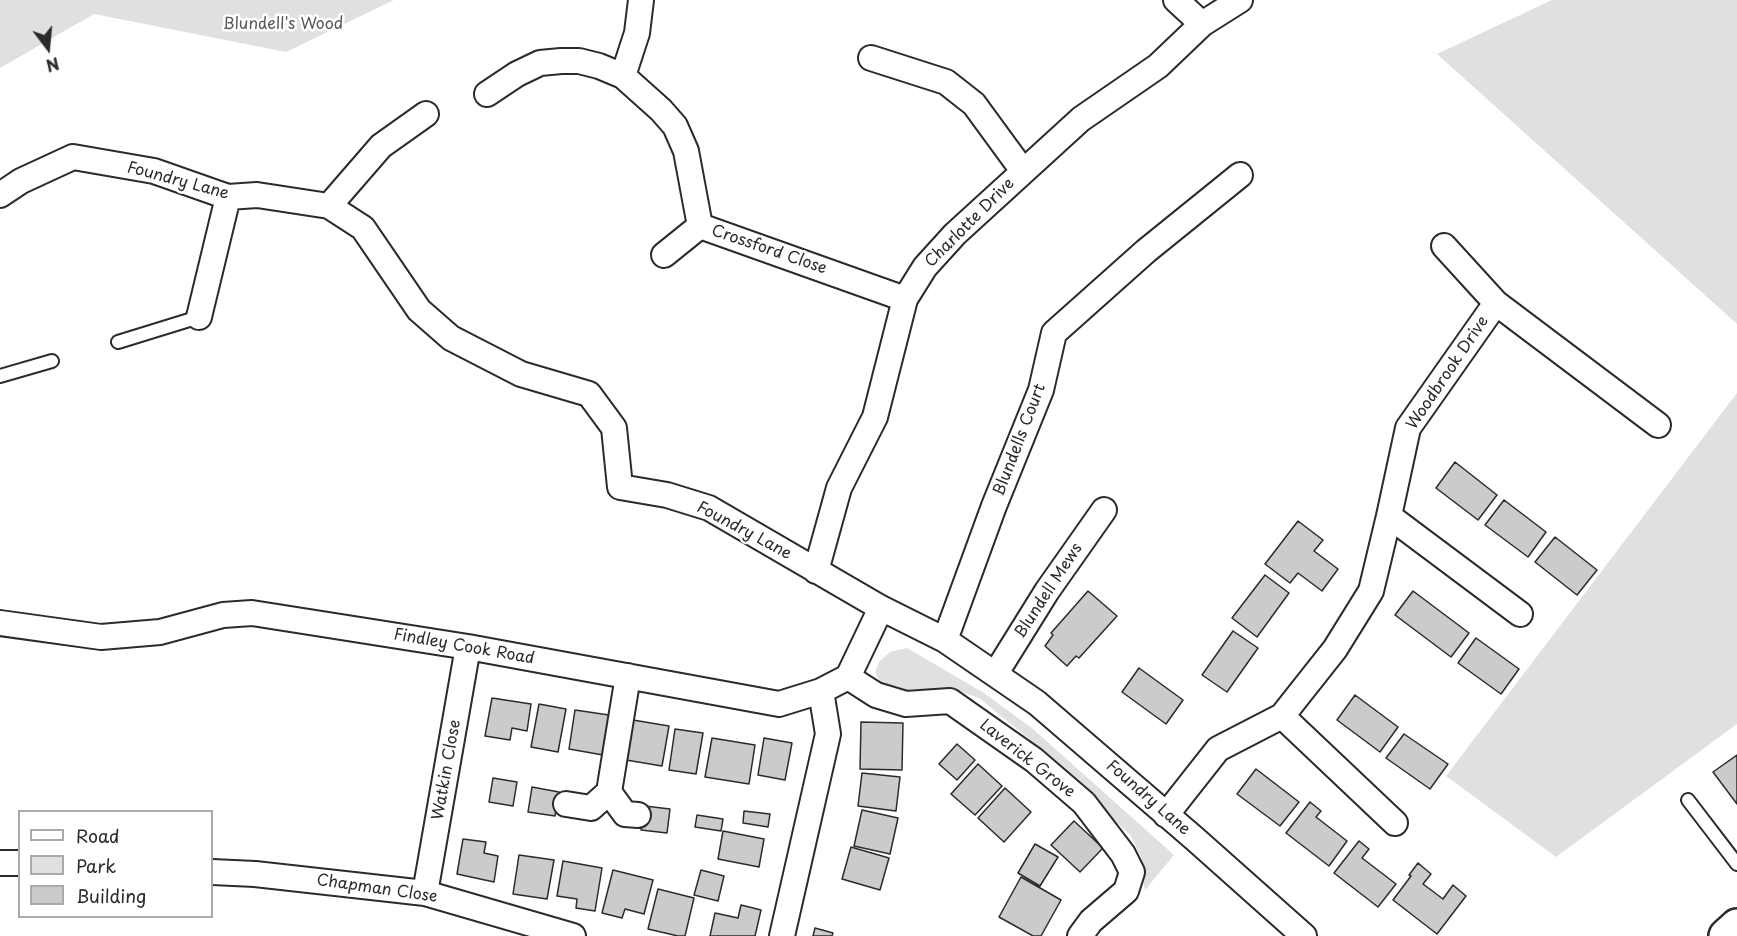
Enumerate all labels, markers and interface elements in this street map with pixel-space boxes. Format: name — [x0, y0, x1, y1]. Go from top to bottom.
park label: Blundell's Wood — [223, 15, 343, 35]
north arrow — [18, 18, 78, 78]
text: N — [44, 52, 62, 79]
street label: Foundry Lane — [125, 158, 231, 204]
street label: Charlotte Drive — [921, 174, 1019, 272]
street label: Crossford Close — [709, 221, 829, 279]
street label: Woodbrook Drive — [1403, 313, 1493, 433]
street label: Blundells Court — [990, 381, 1050, 499]
street label: Foundry Lane — [693, 498, 795, 564]
street label: Blundell Mews — [1011, 540, 1087, 642]
street label: Findley Cook Road — [392, 625, 536, 669]
street label: Laverick Grove — [976, 716, 1078, 802]
street label: Watkin Close — [429, 718, 465, 822]
street label: Foundry Lane — [1102, 756, 1194, 840]
legend — [18, 810, 213, 918]
text: Road — [76, 822, 120, 849]
text: Park — [76, 852, 116, 879]
street label: Chapman Close — [315, 871, 439, 907]
text: Building — [76, 882, 146, 909]

